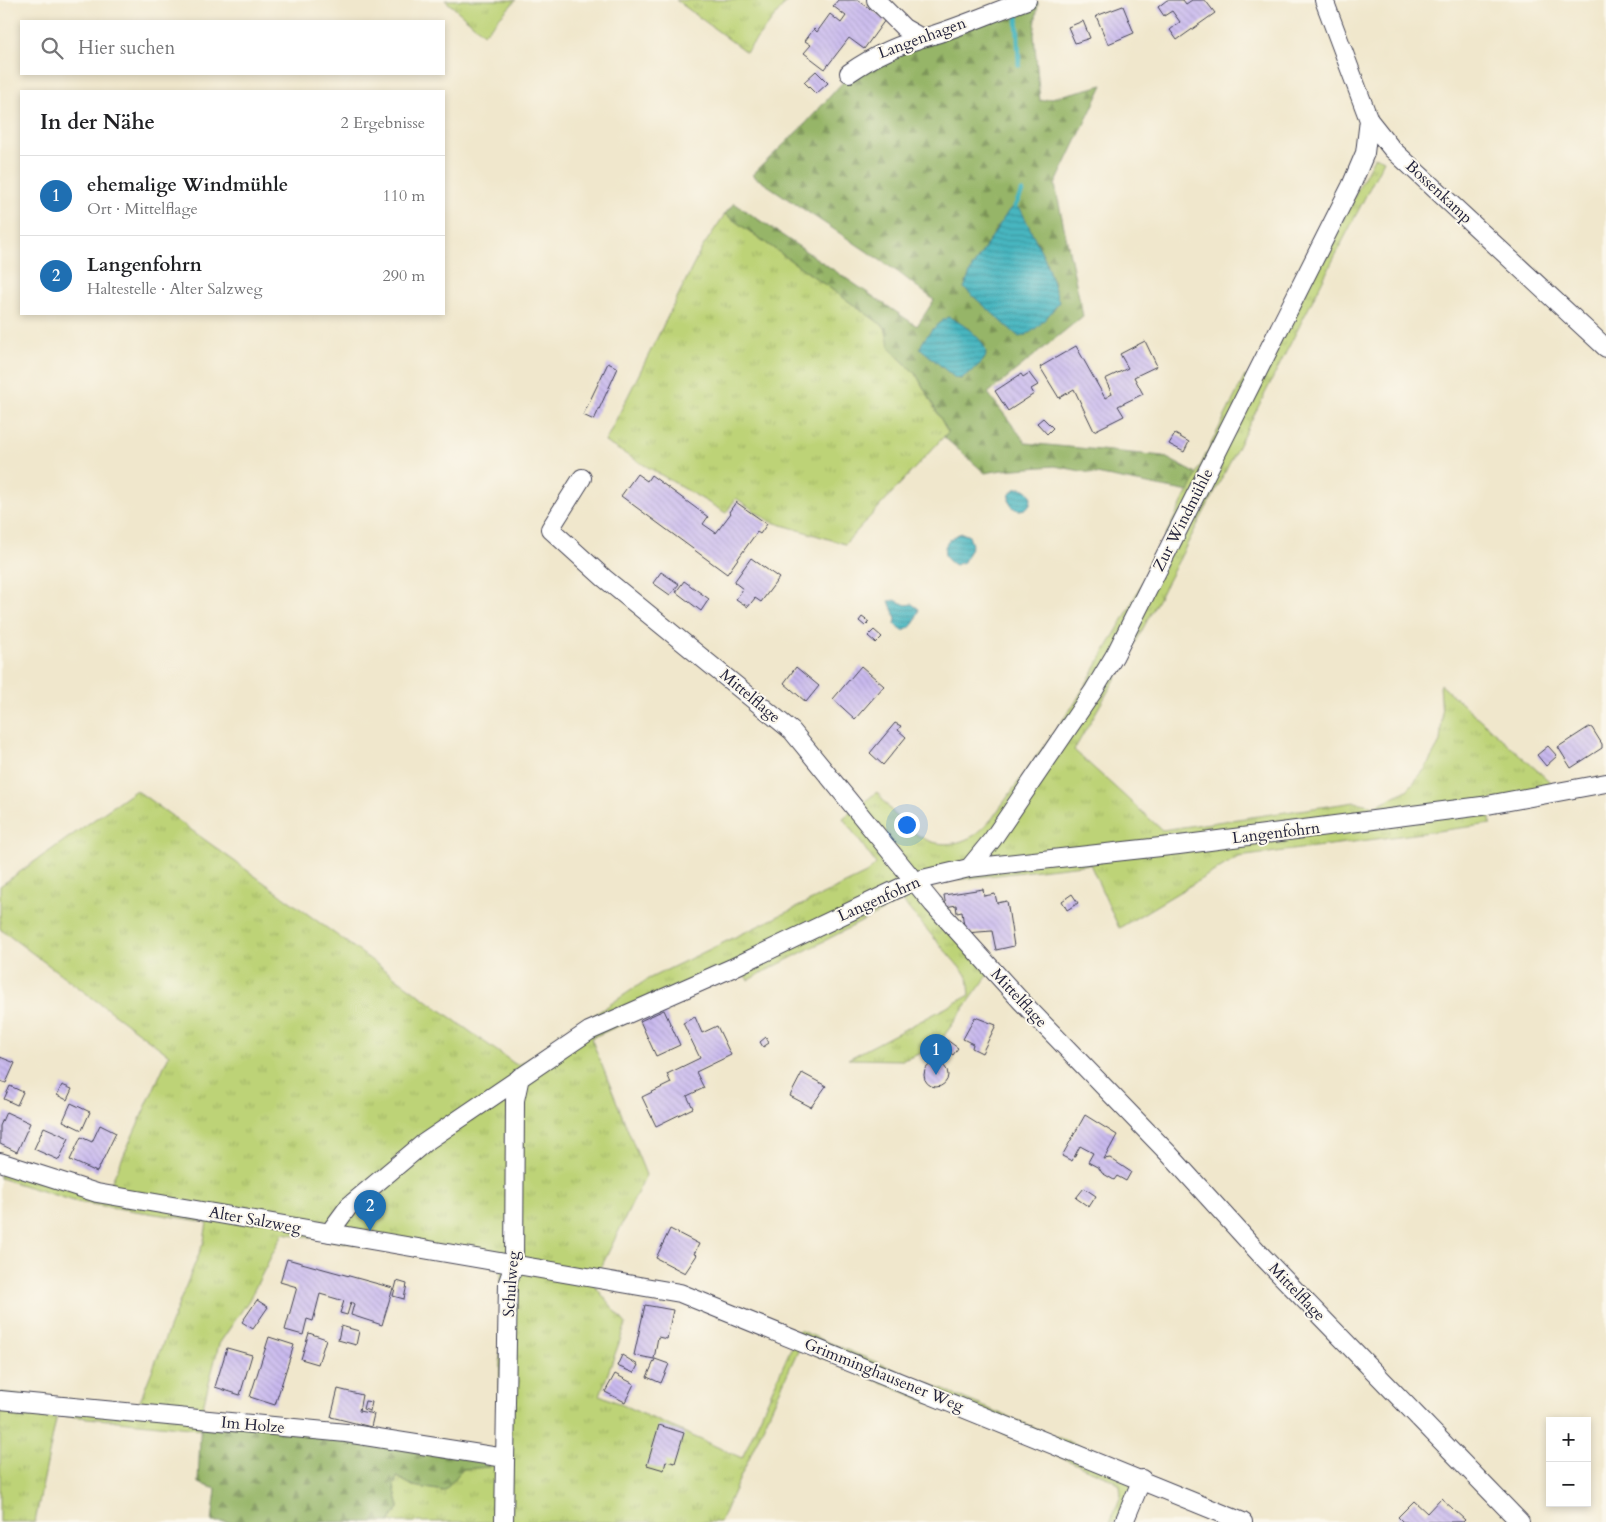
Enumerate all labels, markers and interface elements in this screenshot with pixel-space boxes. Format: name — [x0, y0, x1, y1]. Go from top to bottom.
street label: Langenhagen — [875, 12, 969, 64]
search box — [20, 20, 445, 75]
icon: search — [38, 34, 66, 62]
text: Hier suchen — [78, 35, 175, 61]
text: In der Nähe — [40, 108, 155, 137]
text: 2 Ergebnisse — [340, 112, 425, 134]
street label: Bossenkamp — [1401, 155, 1477, 229]
text: ehemalige Windmühle — [87, 172, 288, 198]
text: 1 — [52, 185, 60, 207]
text: 110 m — [383, 185, 425, 207]
text: Ort · Mittelflage — [87, 198, 198, 220]
text: Langenfohrn — [87, 252, 202, 278]
text: 2 — [52, 265, 60, 287]
text: 290 m — [383, 265, 425, 287]
text: Haltestelle · Alter Salzweg — [87, 278, 263, 300]
street label: Zur Windmühle — [1148, 465, 1218, 575]
street label: Mittelflage — [715, 664, 785, 728]
your location — [894, 812, 920, 838]
street label: Langenfohrn — [1231, 817, 1321, 849]
street label: Langenfohrn — [834, 871, 924, 927]
street label: Mittelflage — [986, 964, 1052, 1032]
pin: 1 — [920, 1034, 952, 1075]
pin: 2 — [354, 1190, 386, 1231]
street label: Alter Salzweg — [207, 1201, 303, 1239]
street label: Schulweg — [498, 1250, 524, 1318]
street label: Mittelflage — [1264, 1258, 1330, 1326]
street label: Grimminghausener Weg — [801, 1333, 967, 1417]
street label: Im Holze — [220, 1411, 286, 1439]
map controls — [1546, 1417, 1591, 1507]
button: + — [1546, 1417, 1591, 1462]
button: − — [1546, 1462, 1591, 1507]

